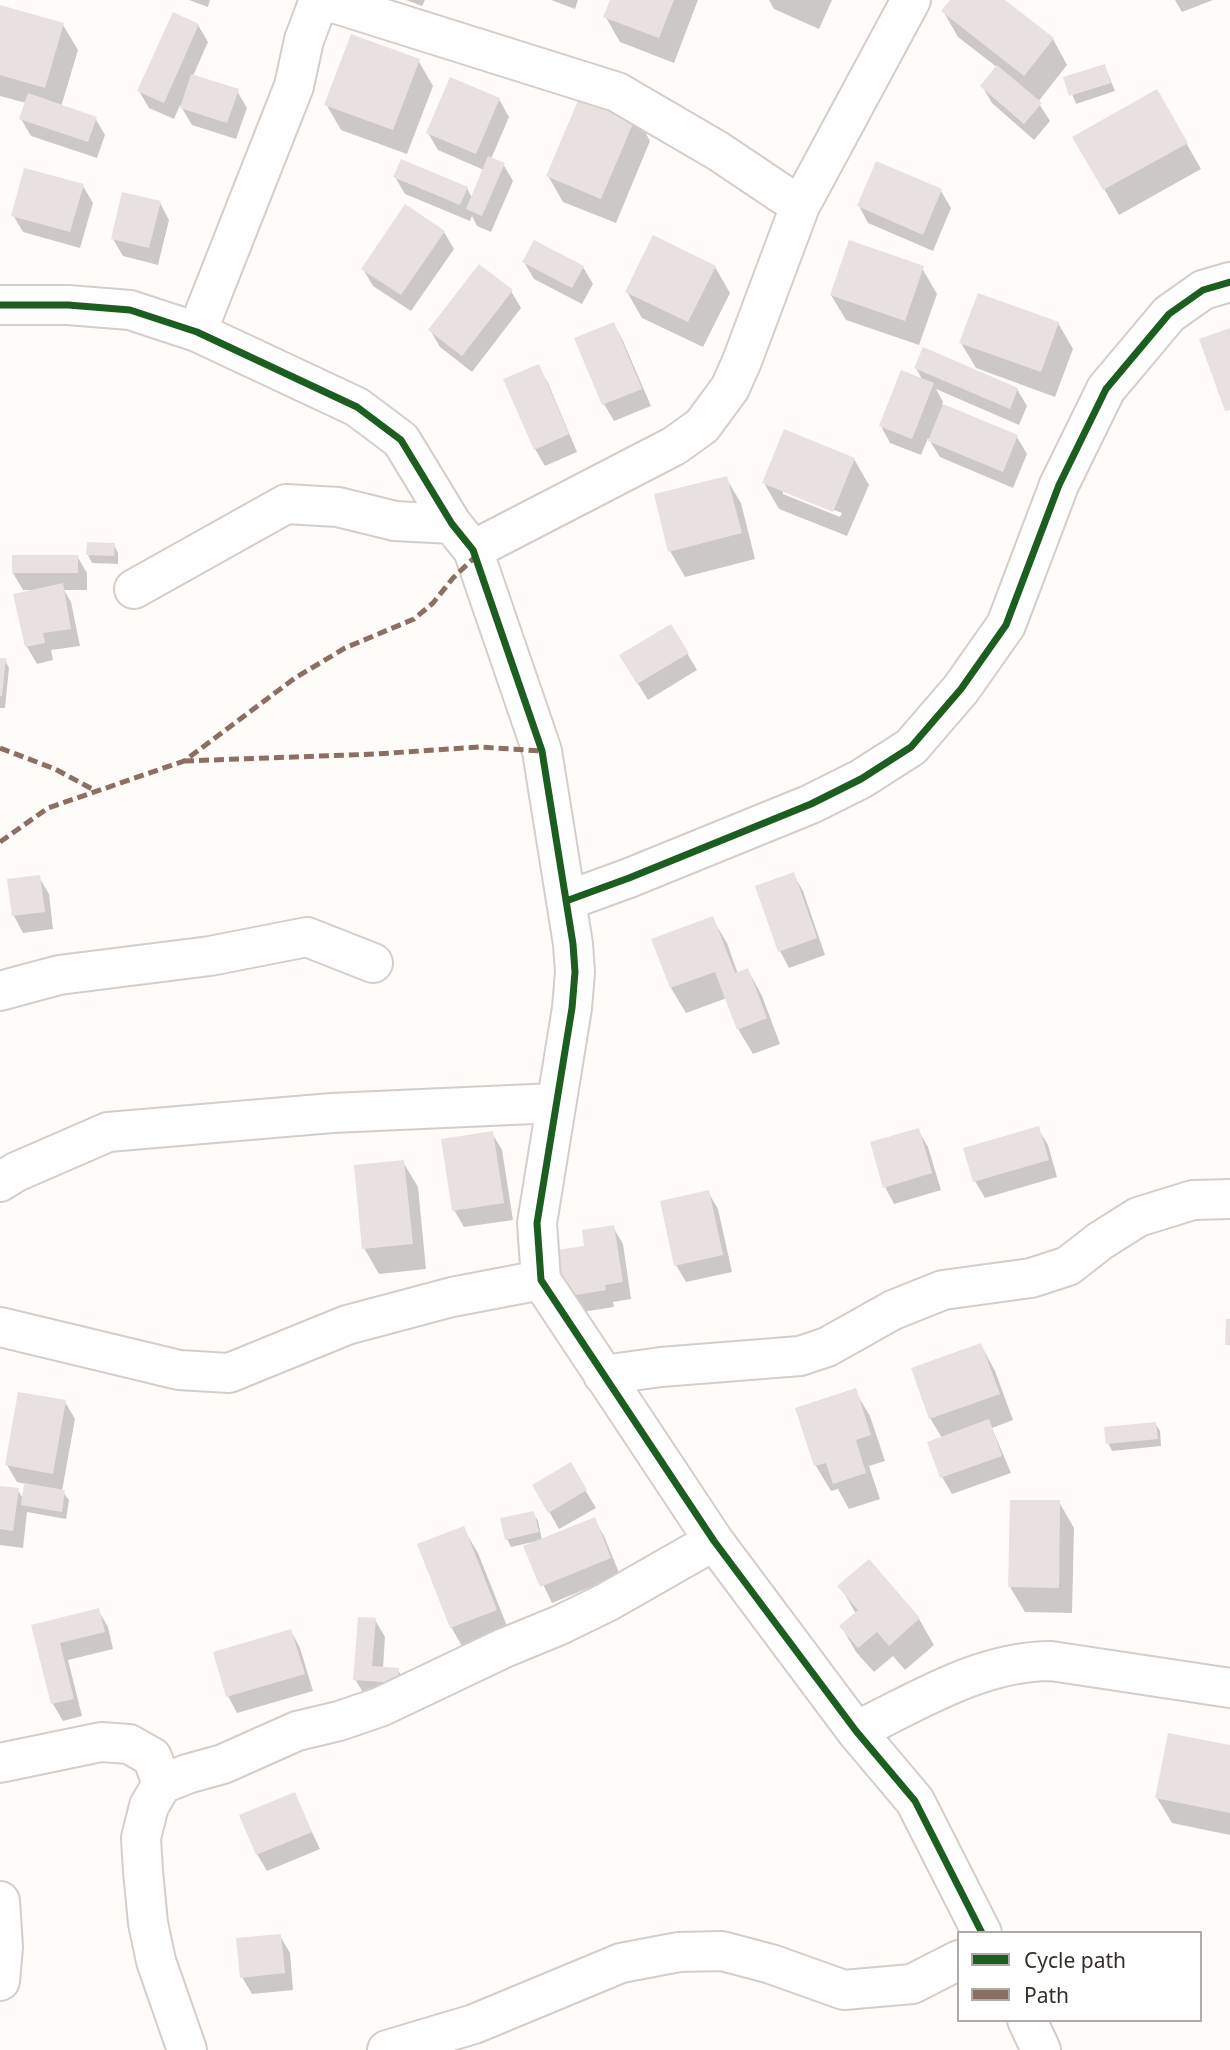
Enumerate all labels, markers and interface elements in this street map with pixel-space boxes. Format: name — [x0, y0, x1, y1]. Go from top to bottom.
legend — [957, 1931, 1202, 2022]
text: Cycle path — [1024, 1946, 1126, 1974]
text: Path — [1024, 1981, 1069, 2009]

